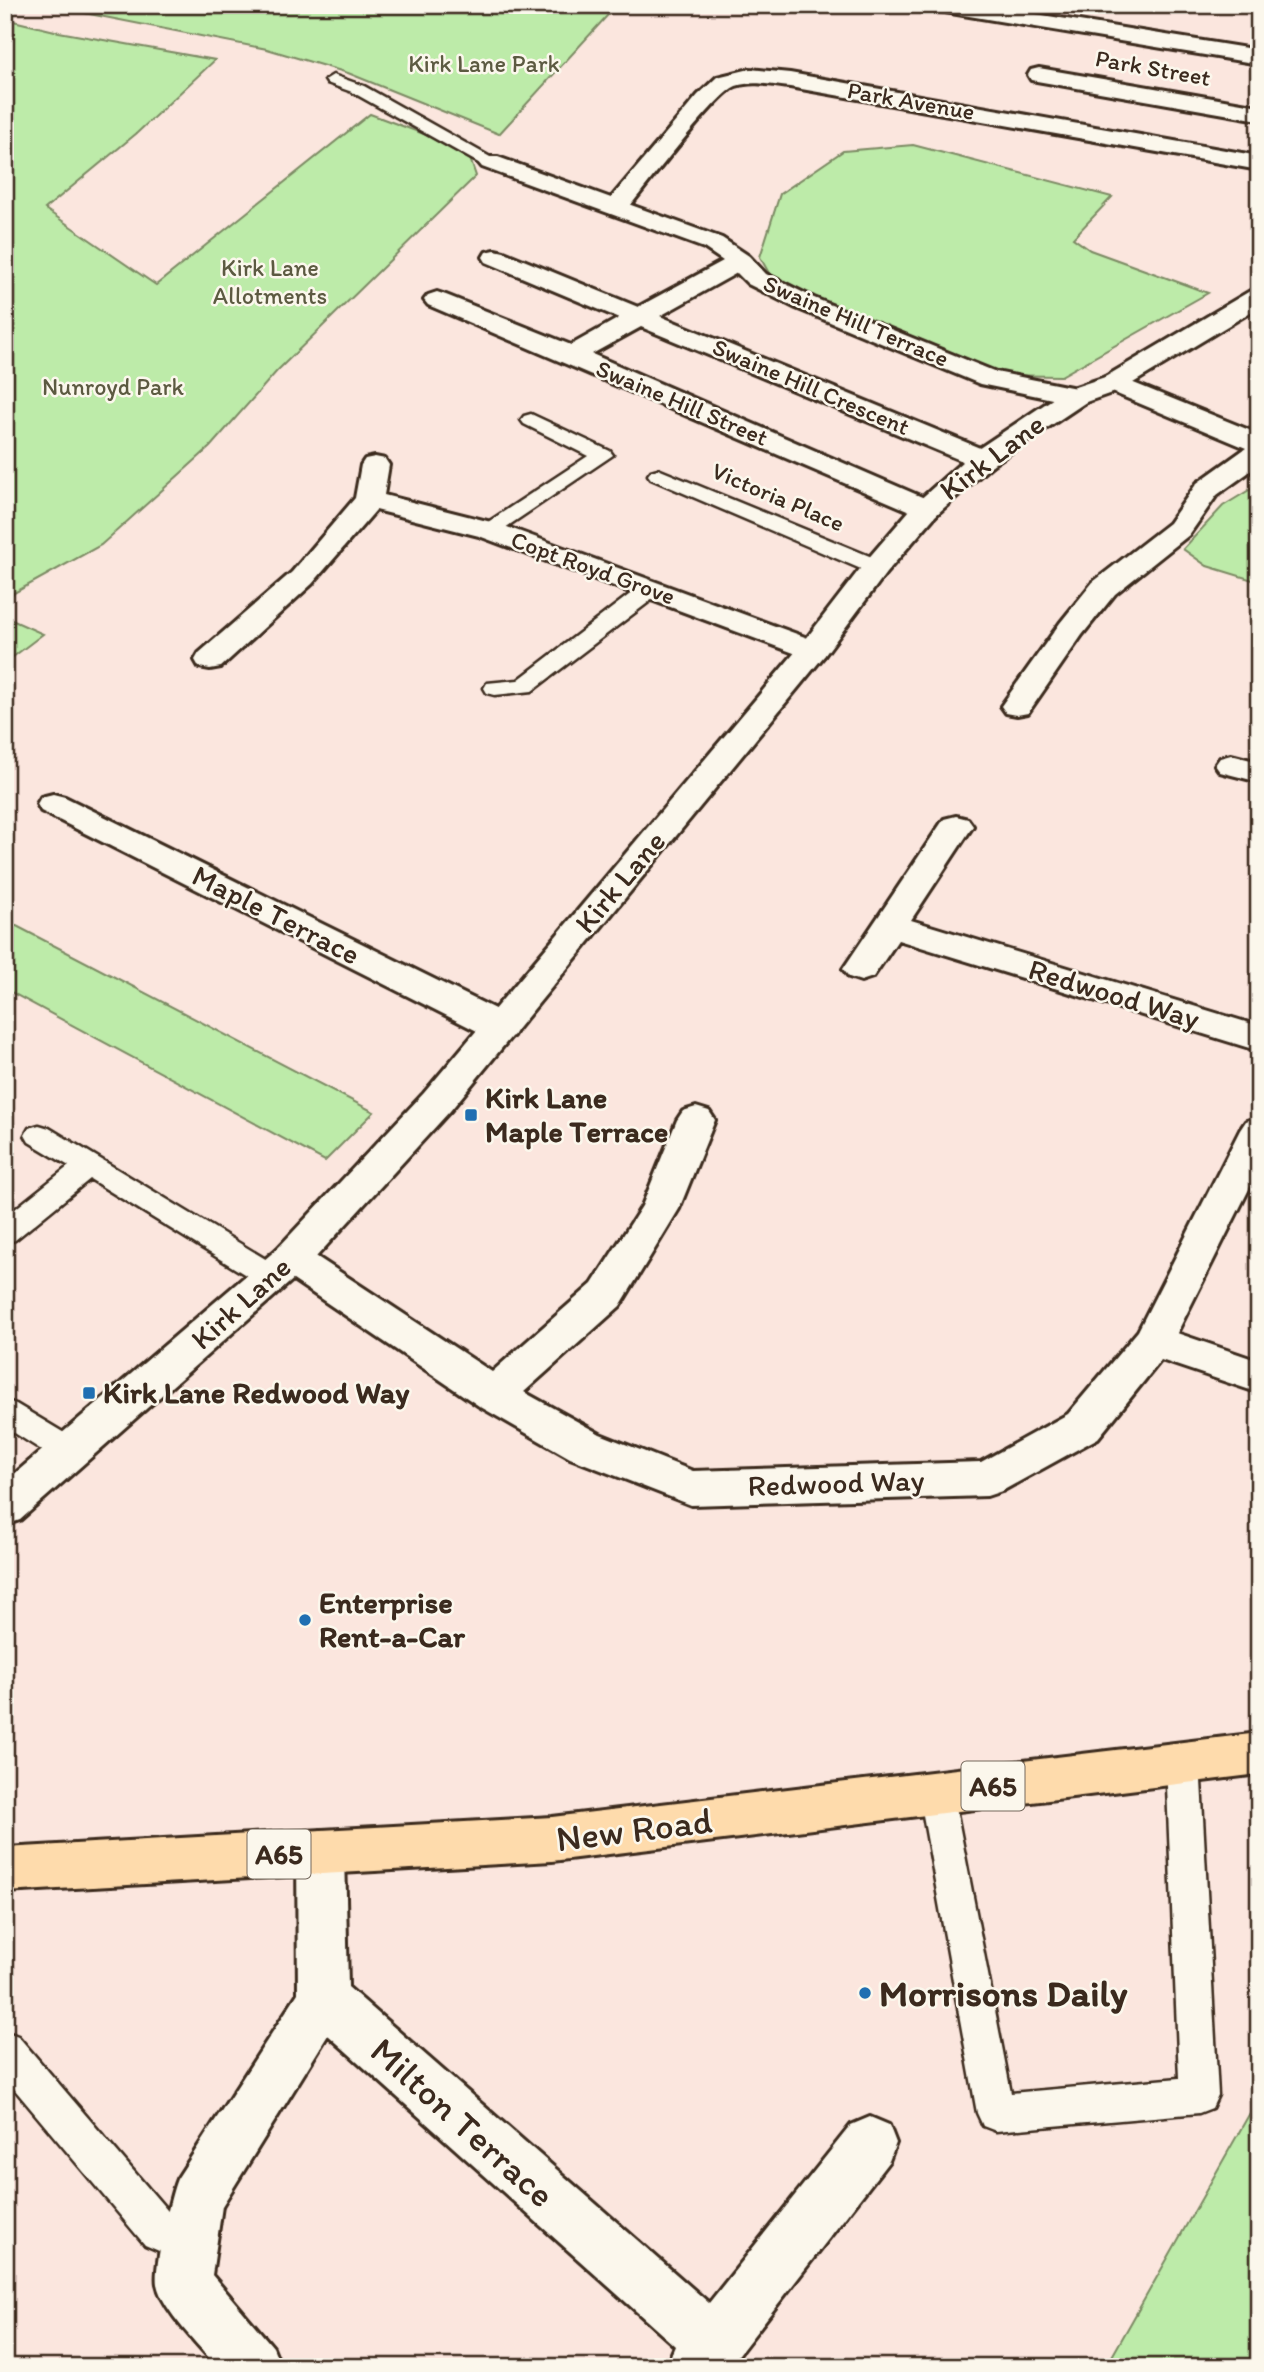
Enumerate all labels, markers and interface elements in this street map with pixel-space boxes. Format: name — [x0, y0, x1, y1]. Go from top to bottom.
street label: Park Street — [1093, 43, 1213, 92]
park label: Kirk Lane Park — [408, 49, 560, 78]
street label: Park Avenue — [845, 75, 977, 126]
park label: Kirk Lane Allotments — [213, 253, 327, 310]
street label: Swaine Hill Terrace — [759, 268, 953, 373]
street label: Swaine Hill Crescent — [708, 332, 914, 441]
street label: Swaine Hill Street — [592, 353, 772, 452]
park label: Nunroyd Park — [42, 372, 185, 401]
street label: Kirk Lane — [932, 405, 1052, 508]
street label: Victoria Place — [708, 456, 849, 537]
street label: Copt Royd Grove — [507, 524, 679, 611]
street label: Kirk Lane — [566, 823, 673, 940]
street label: Maple Terrace — [186, 856, 366, 973]
street label: Redwood Way — [1024, 950, 1204, 1037]
place label: Kirk Lane Maple Terrace — [485, 1079, 668, 1150]
marker: Kirk Lane Maple Terrace — [463, 1107, 479, 1123]
street label: Kirk Lane — [183, 1248, 298, 1357]
place label: Kirk Lane Redwood Way — [103, 1374, 410, 1411]
marker: Kirk Lane Redwood Way — [81, 1385, 97, 1401]
street label: Redwood Way — [747, 1461, 925, 1504]
place label: Enterprise Rent-a-Car — [319, 1584, 466, 1655]
marker: Enterprise Rent-a-Car — [297, 1612, 313, 1628]
road number: A65 — [962, 1762, 1024, 1810]
street label: New Road — [553, 1798, 715, 1860]
road number: A65 — [247, 1829, 310, 1878]
place label: Morrisons Daily — [879, 1971, 1128, 2015]
marker: Morrisons Daily — [857, 1985, 873, 2001]
street label: Milton Terrace — [362, 2028, 564, 2216]

